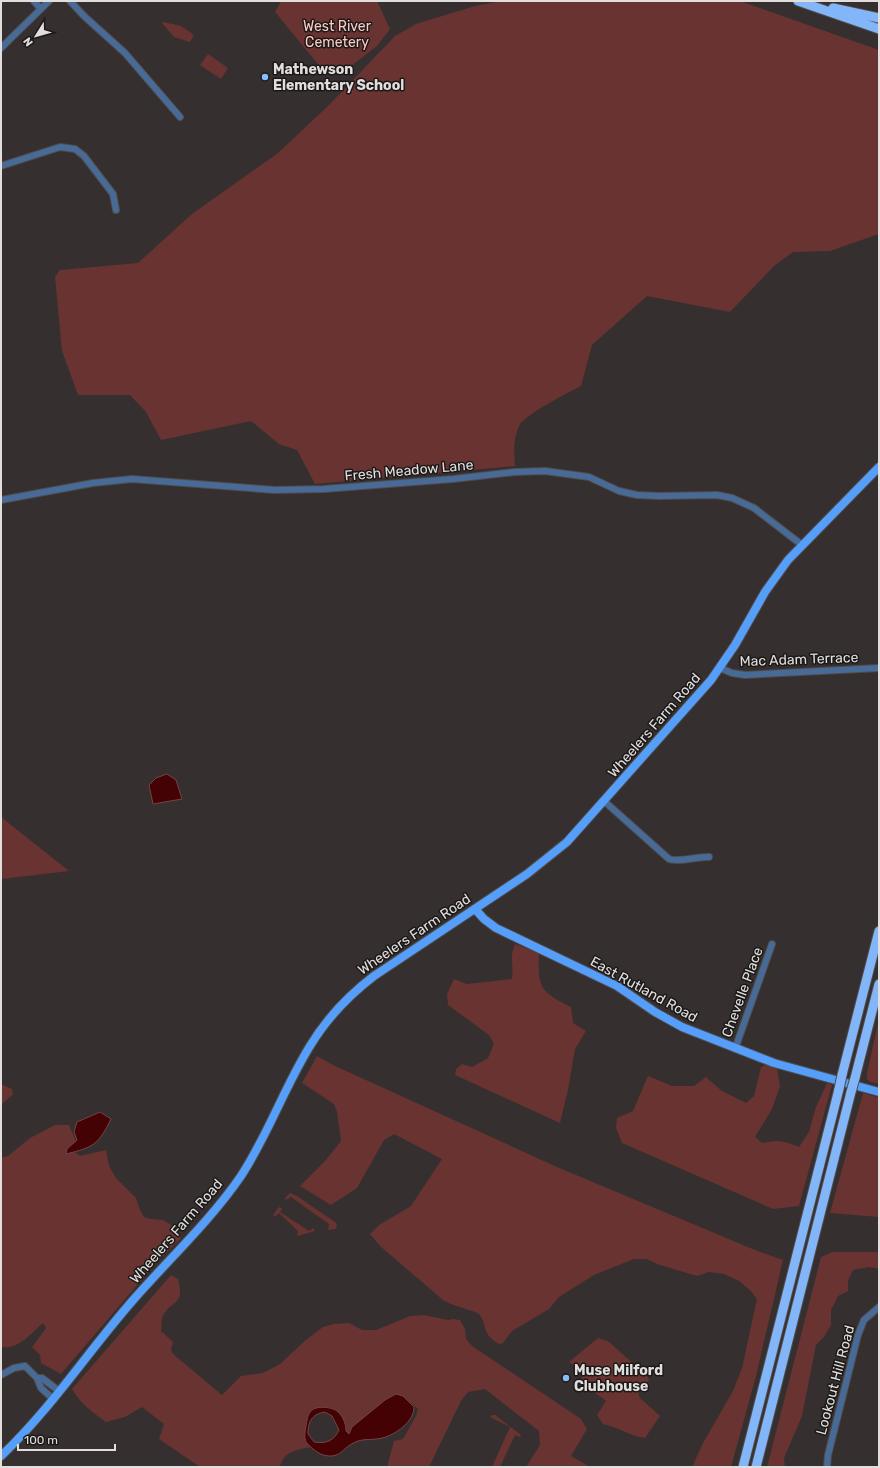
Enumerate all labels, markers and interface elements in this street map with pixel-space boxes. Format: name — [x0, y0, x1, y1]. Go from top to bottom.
north arrow — [16, 16, 56, 56]
park label: West River Cemetery — [303, 18, 372, 51]
text: N — [21, 35, 36, 49]
place label: Mathewson Elementary School — [273, 61, 404, 94]
marker: Mathewson Elementary School — [260, 72, 270, 82]
street label: Fresh Meadow Lane — [344, 456, 474, 485]
street label: Mac Adam Terrace — [739, 649, 859, 670]
street label: Wheelers Farm Road — [605, 670, 704, 781]
street label: Wheelers Farm Road — [355, 890, 474, 978]
street label: Chevelle Place — [718, 945, 767, 1040]
street label: East Rutland Road — [587, 953, 700, 1026]
street label: Wheelers Farm Road — [127, 1176, 226, 1287]
street label: Lookout Hill Road — [813, 1323, 858, 1437]
place label: Muse Milford Clubhouse — [574, 1362, 663, 1395]
marker: Muse Milford Clubhouse — [561, 1373, 571, 1383]
scale bar — [18, 1426, 115, 1452]
text: 100 m — [24, 1433, 58, 1447]

